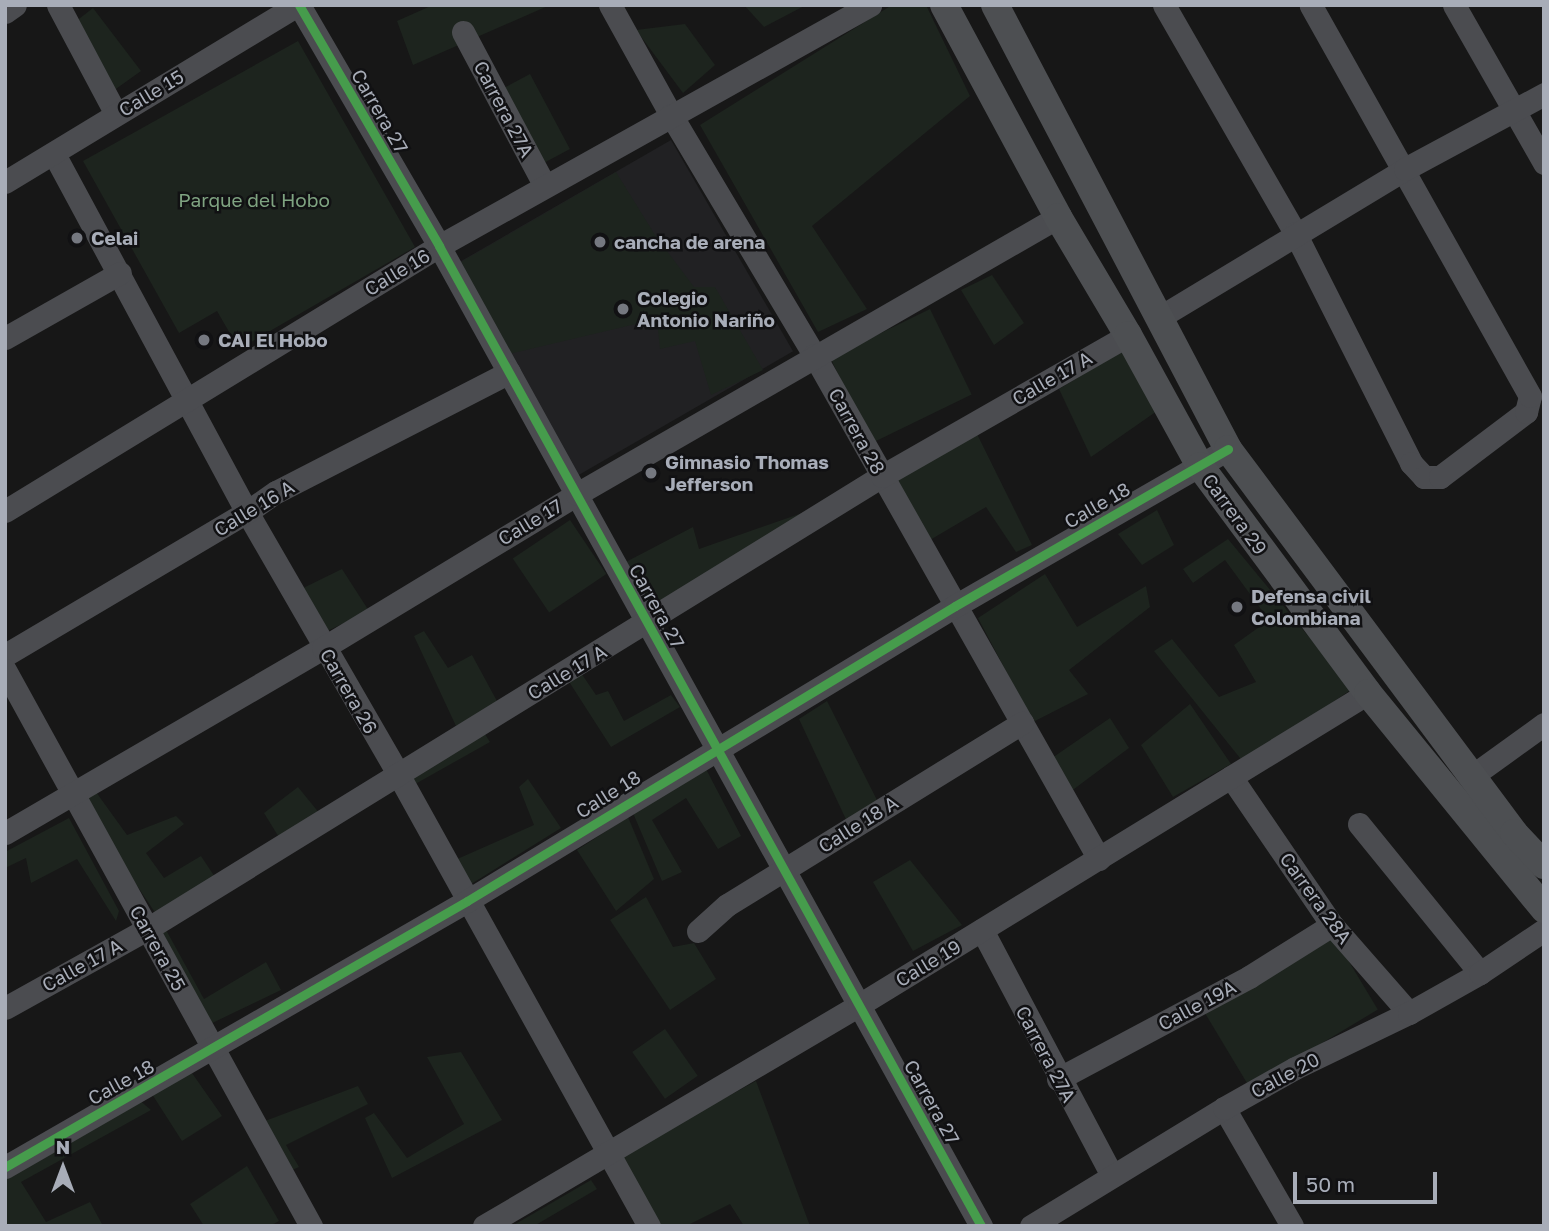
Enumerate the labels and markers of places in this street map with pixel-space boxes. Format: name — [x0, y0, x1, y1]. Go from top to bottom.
place label: Celai — [91, 227, 138, 249]
marker: Celai — [69, 230, 85, 246]
place label: cancha de arena — [614, 231, 765, 253]
marker: cancha de arena — [592, 234, 608, 250]
place label: Colegio Antonio Nariño — [637, 287, 775, 331]
marker: Colegio Antonio Nariño — [615, 301, 631, 317]
place label: CAI El Hobo — [218, 329, 328, 351]
marker: CAI El Hobo — [196, 332, 212, 348]
place label: Gimnasio Thomas Jefferson — [665, 451, 829, 495]
marker: Gimnasio Thomas Jefferson — [643, 465, 659, 481]
place label: Defensa civil Colombiana — [1251, 585, 1371, 629]
marker: Defensa civil Colombiana — [1229, 599, 1245, 615]

